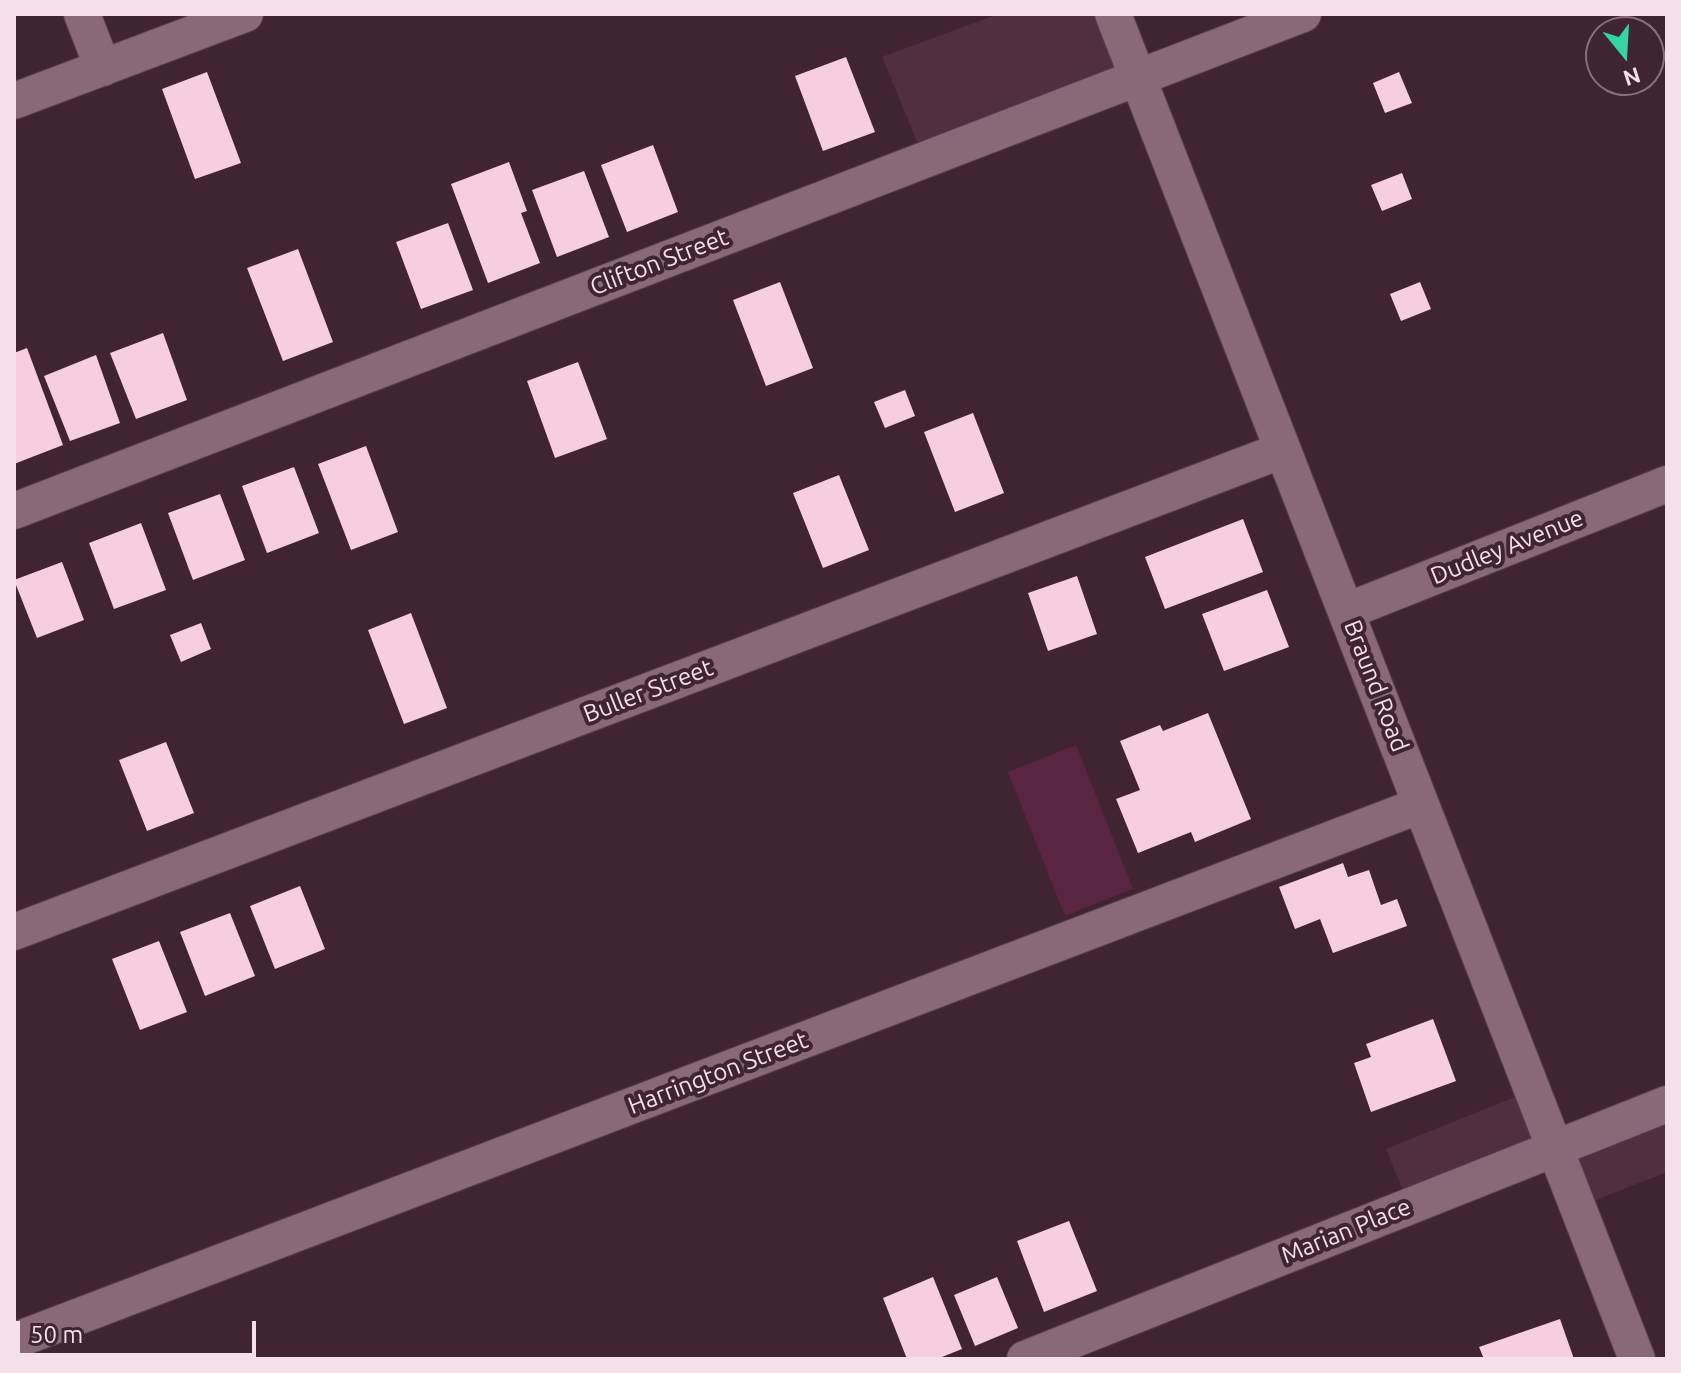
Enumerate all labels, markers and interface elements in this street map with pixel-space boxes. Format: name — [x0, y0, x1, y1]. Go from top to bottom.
north arrow — [1585, 16, 1665, 96]
text: N — [1620, 63, 1644, 92]
street label: Clifton Street — [586, 222, 732, 302]
street label: Dudley Avenue — [1426, 503, 1588, 591]
street label: Braund Road — [1338, 616, 1414, 756]
street label: Buller Street — [579, 653, 717, 729]
street label: Harrington Street — [624, 1025, 812, 1121]
street label: Marian Place — [1277, 1192, 1415, 1270]
scale bar — [20, 1305, 260, 1355]
text: 50 m — [30, 1321, 83, 1348]

